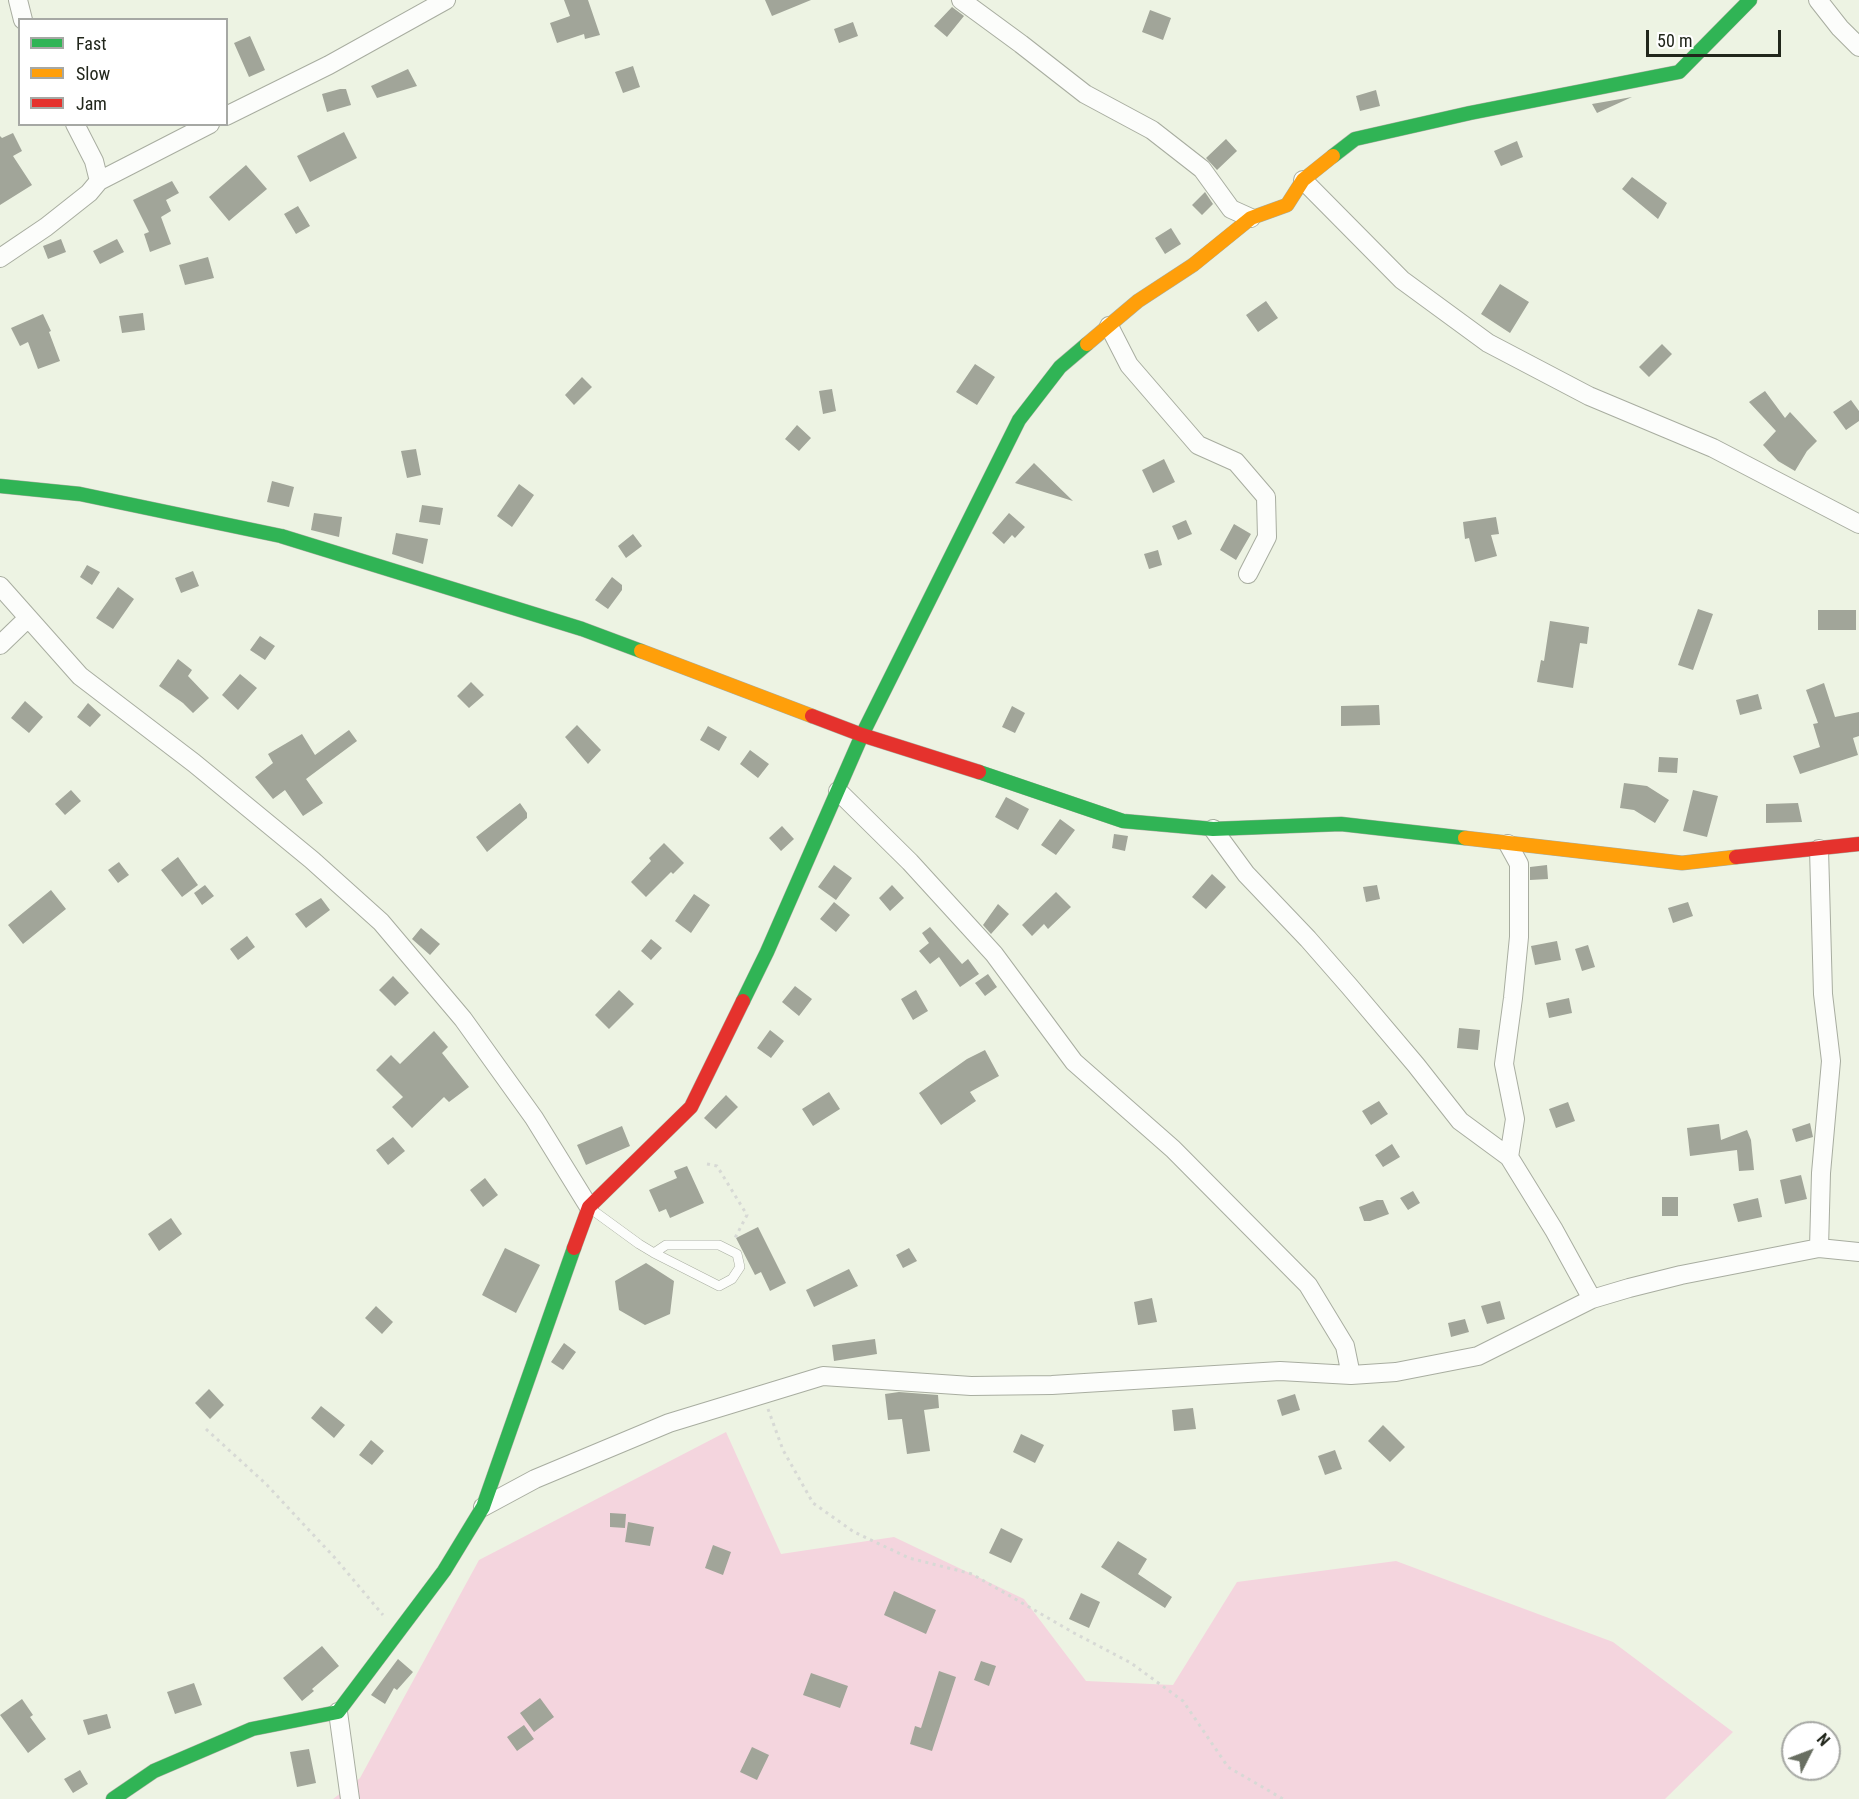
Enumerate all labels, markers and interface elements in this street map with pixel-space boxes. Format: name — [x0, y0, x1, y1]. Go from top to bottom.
legend — [18, 18, 228, 126]
scale bar — [1649, 18, 1784, 56]
text: 50 m — [1657, 30, 1692, 51]
text: Fast — [76, 33, 107, 54]
text: Slow — [76, 63, 110, 84]
text: Jam — [76, 93, 107, 114]
north arrow — [1781, 1721, 1841, 1781]
text: N — [1813, 1730, 1834, 1750]

